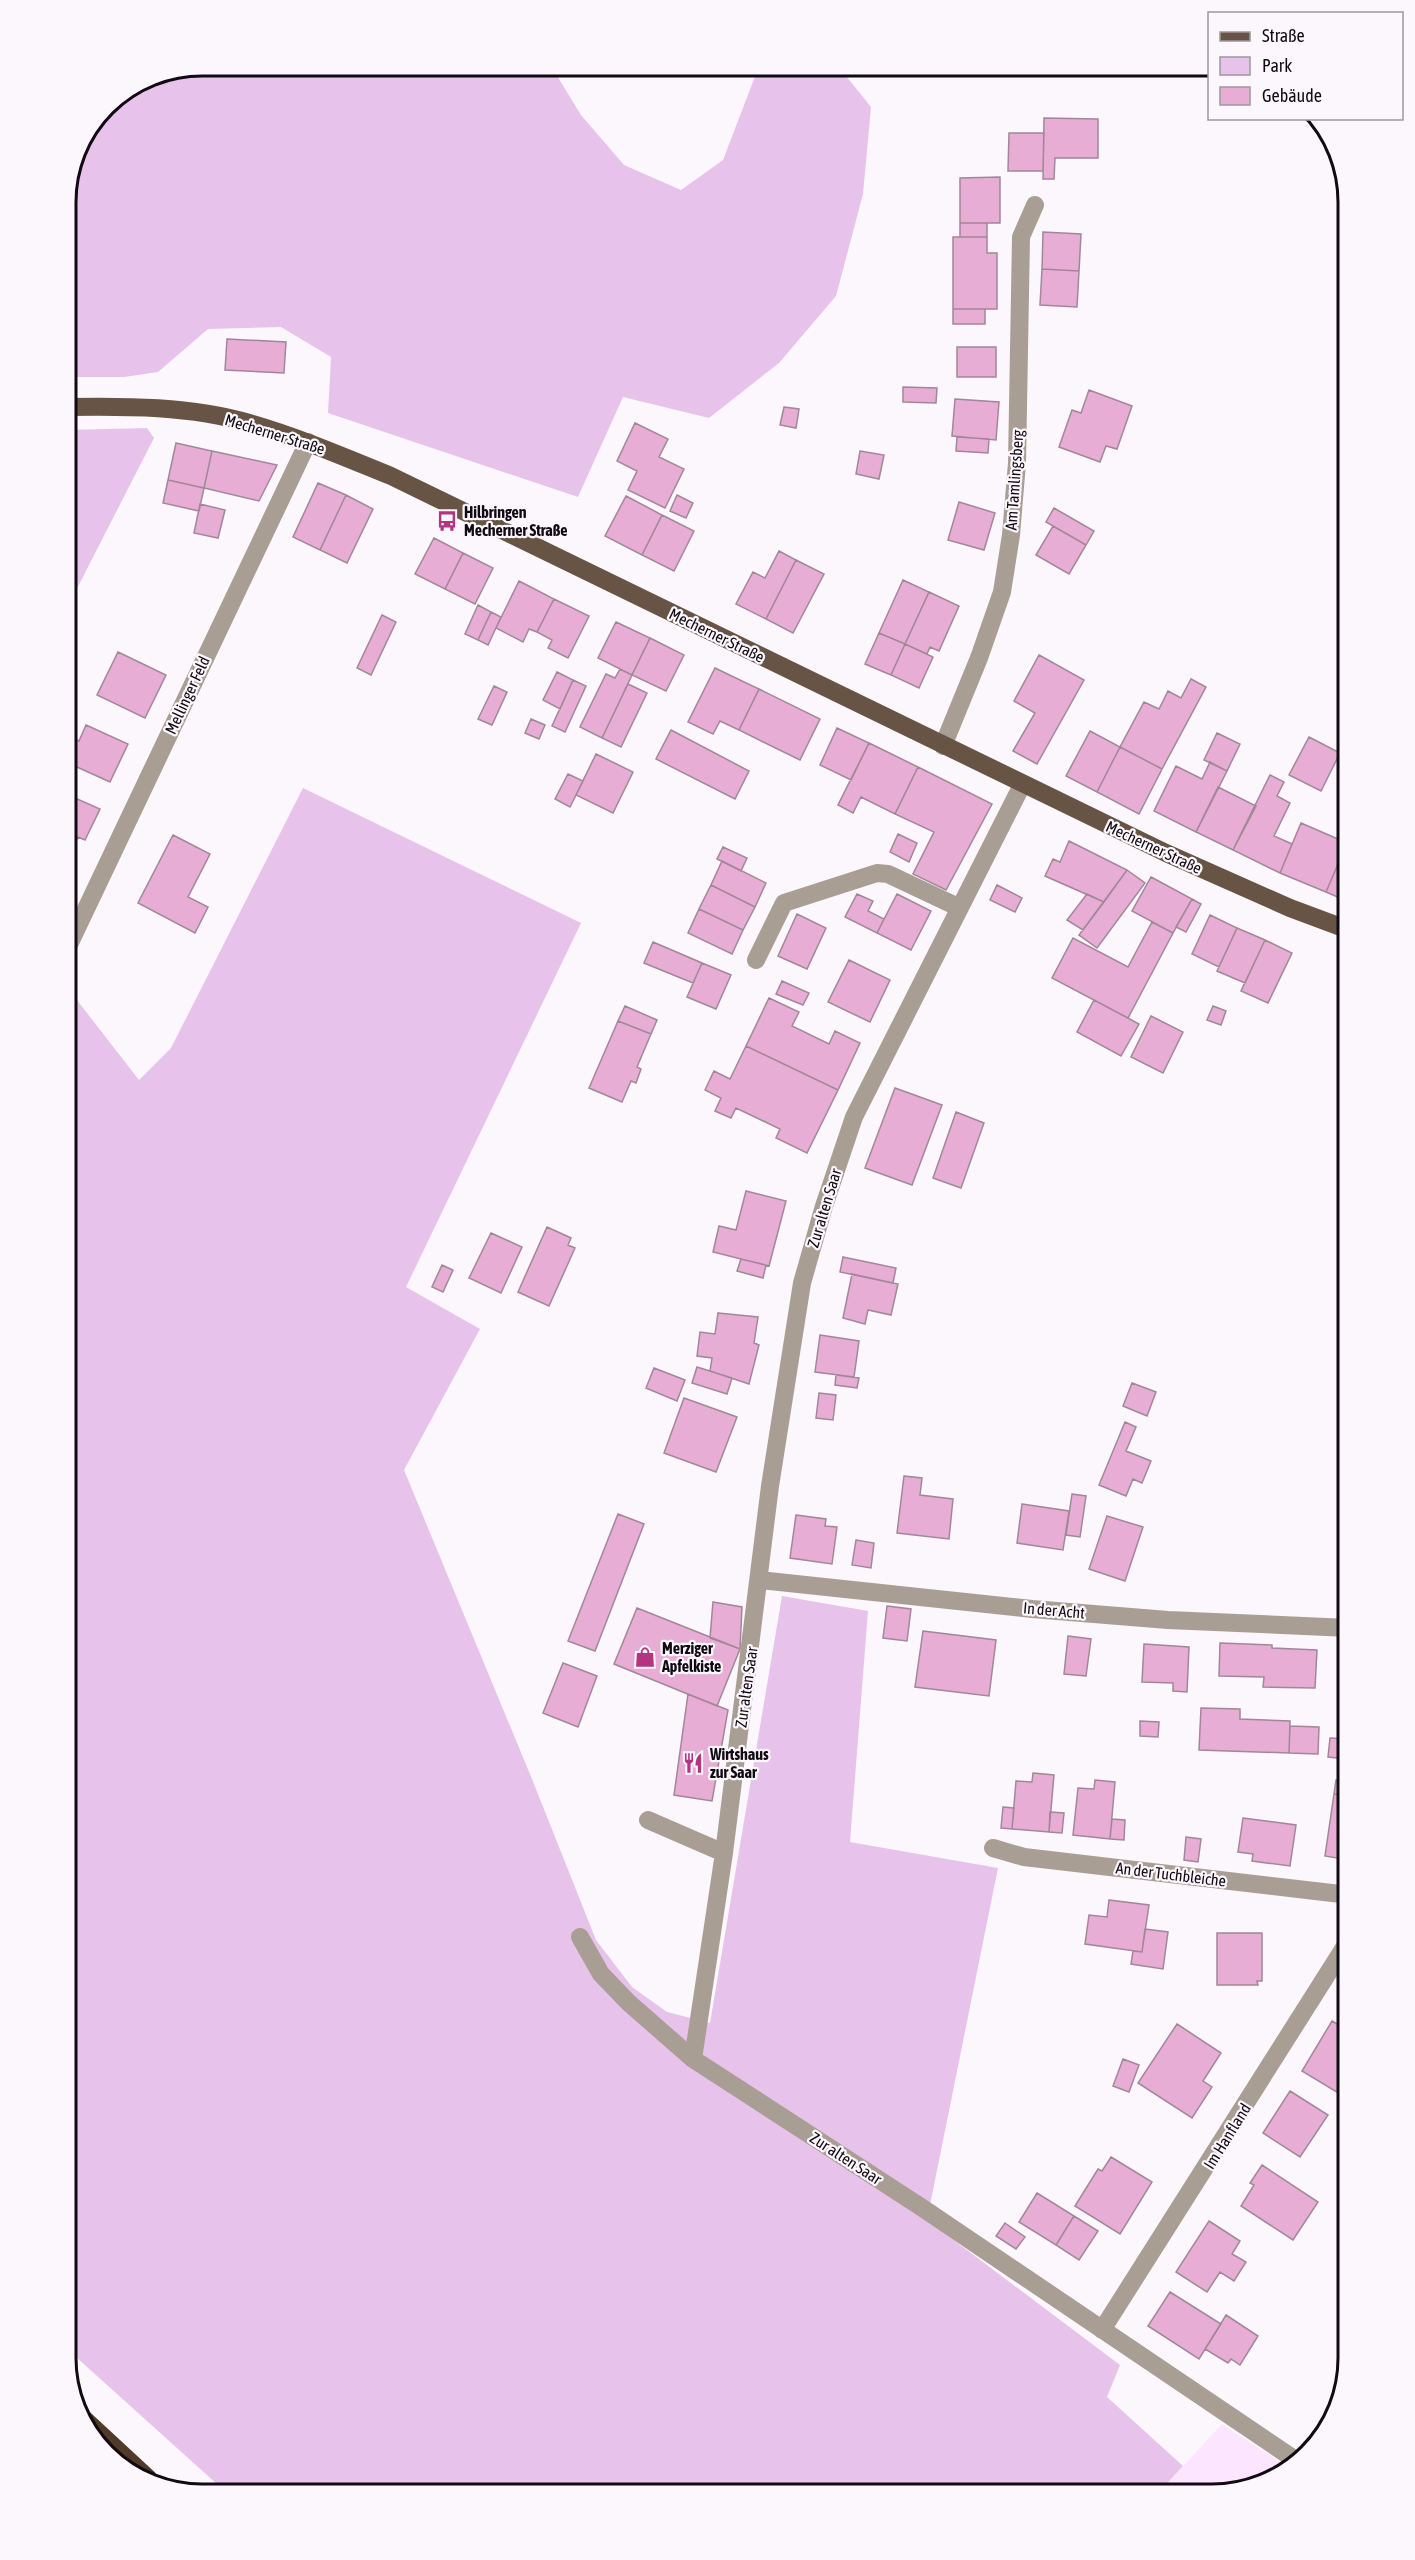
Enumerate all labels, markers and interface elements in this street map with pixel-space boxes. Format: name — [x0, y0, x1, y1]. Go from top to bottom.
legend — [1208, 12, 1403, 120]
text: Straße — [1262, 25, 1305, 46]
text: Park — [1262, 55, 1292, 76]
text: Gebäude — [1262, 85, 1322, 106]
street label: Mecherner Straße — [223, 410, 327, 458]
street label: Am Tamlingsberg — [1002, 429, 1027, 531]
place label: Hilbringen Mecherner Straße — [464, 503, 567, 539]
bus stop icon: Hilbringen Mecherner Straße — [435, 509, 459, 533]
street label: Mecherner Straße — [667, 604, 767, 666]
street label: Mellinger Feld — [161, 653, 214, 737]
street label: Mecherner Straße — [1103, 817, 1205, 877]
street label: Zur alten Saar — [803, 1166, 845, 1250]
street label: In der Acht — [1022, 1598, 1086, 1622]
place label: Merziger Apfelkiste — [661, 1639, 721, 1675]
shop icon: Merziger Apfelkiste — [633, 1645, 657, 1669]
street label: Zur alten Saar — [731, 1645, 761, 1729]
place label: Wirtshaus zur Saar — [709, 1745, 769, 1781]
restaurant icon: Wirtshaus zur Saar — [681, 1751, 705, 1775]
street label: An der Tuchbleiche — [1115, 1858, 1227, 1890]
street label: Im Hanfland — [1200, 2100, 1254, 2172]
street label: Zur alten Saar — [807, 2128, 885, 2188]

